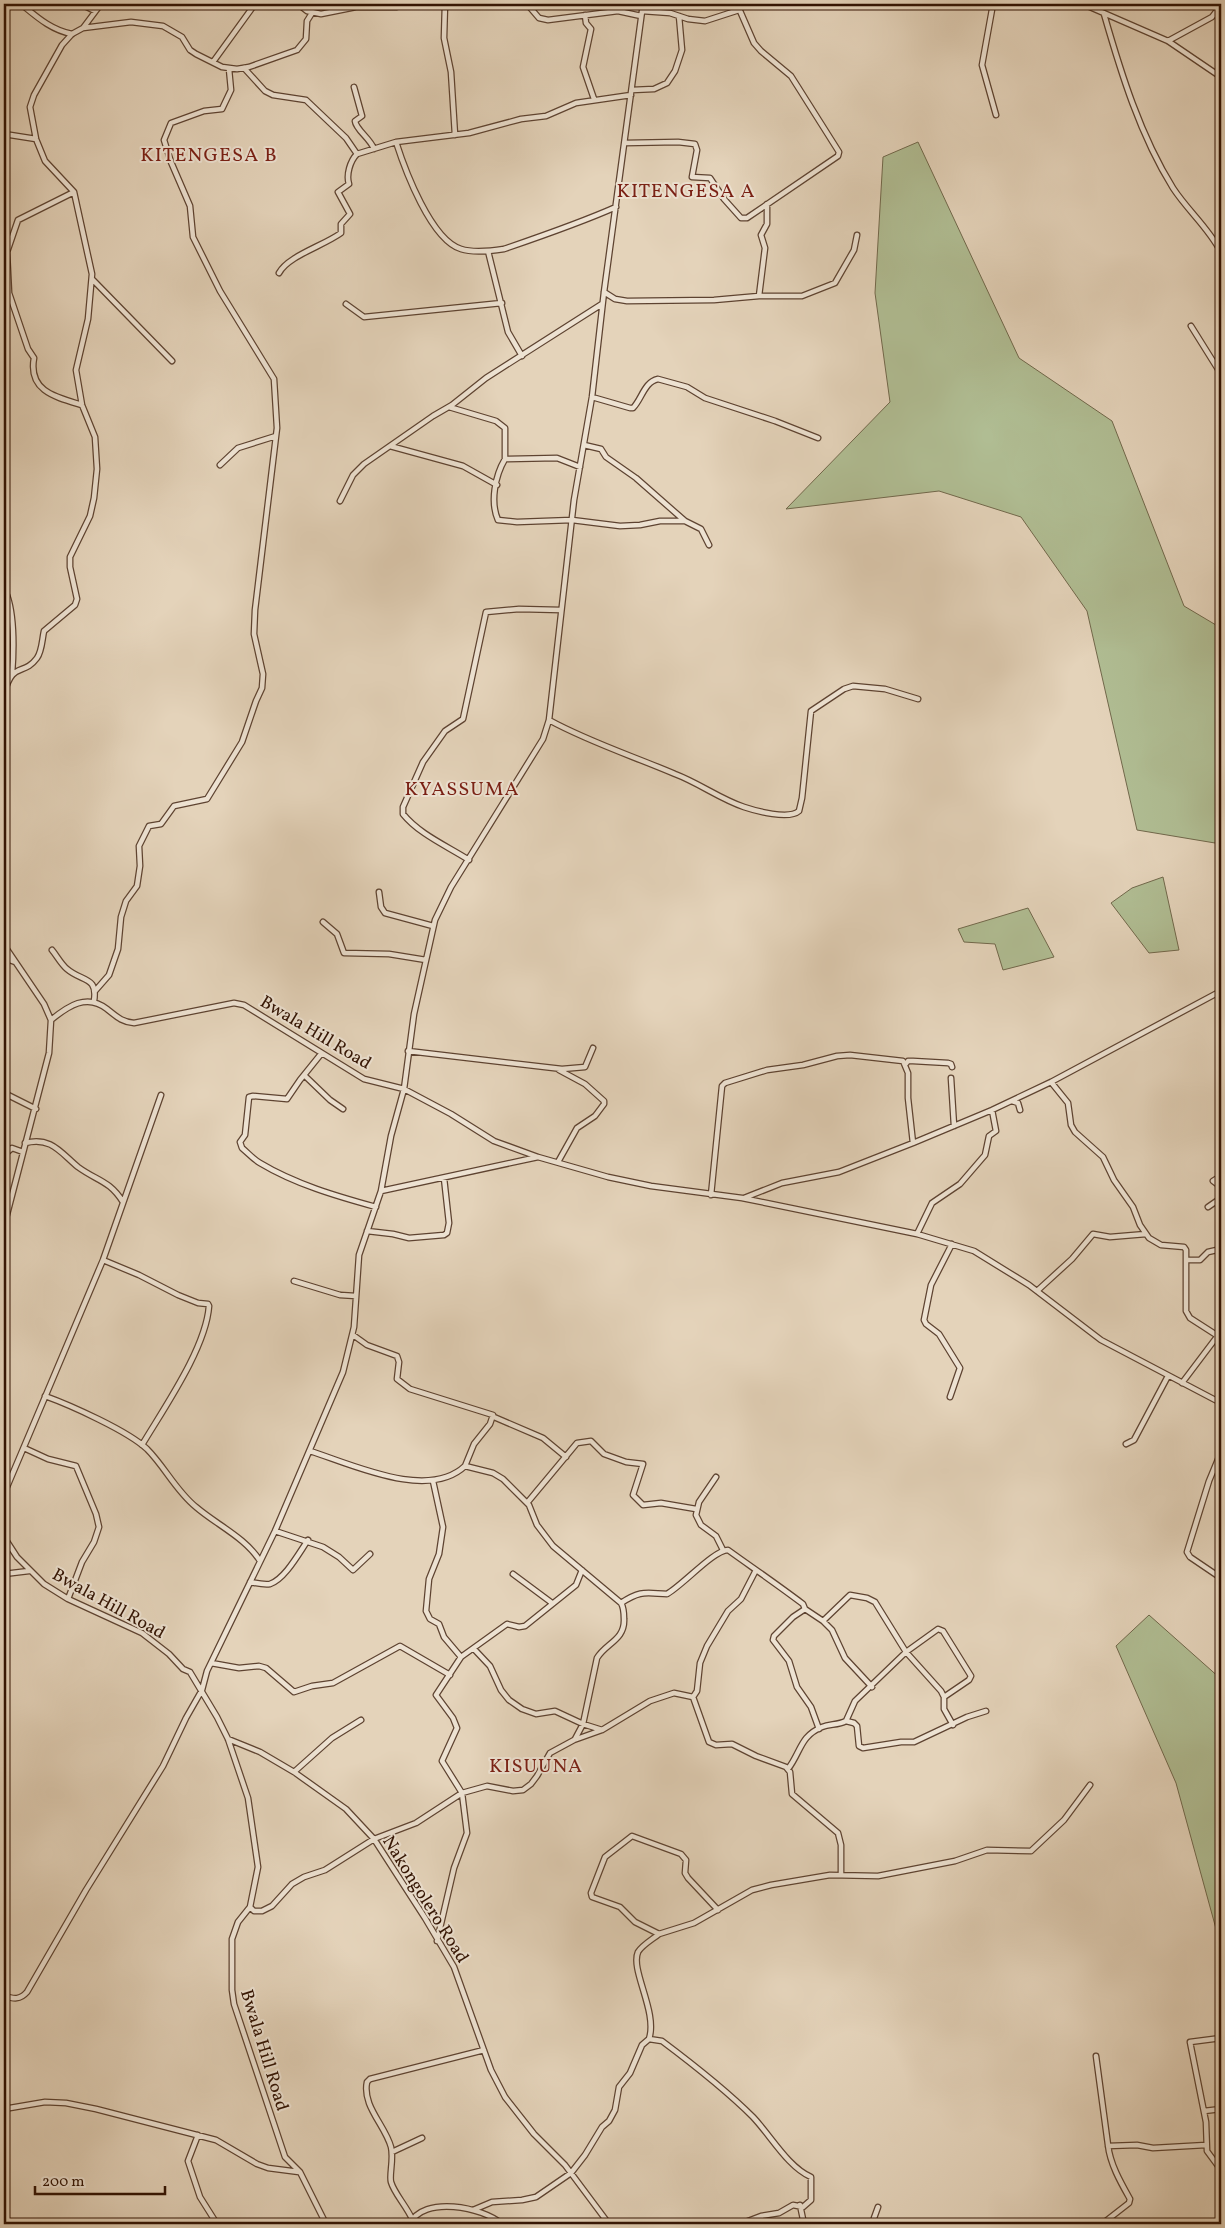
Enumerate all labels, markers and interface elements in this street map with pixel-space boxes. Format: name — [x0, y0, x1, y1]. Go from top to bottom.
district label: KITENGESA B — [140, 142, 278, 170]
district label: KITENGESA A — [617, 178, 756, 206]
district label: KYASSUMA — [404, 776, 520, 804]
street label: Bwala Hill Road — [255, 990, 376, 1076]
street label: Bwala Hill Road — [47, 1563, 169, 1646]
district label: KISUUNA — [489, 1753, 583, 1781]
street label: Nakongolero Road — [375, 1831, 474, 1968]
street label: Bwala Hill Road — [233, 1987, 294, 2114]
scale bar — [35, 2163, 165, 2195]
text: 200 m — [42, 2172, 85, 2193]

